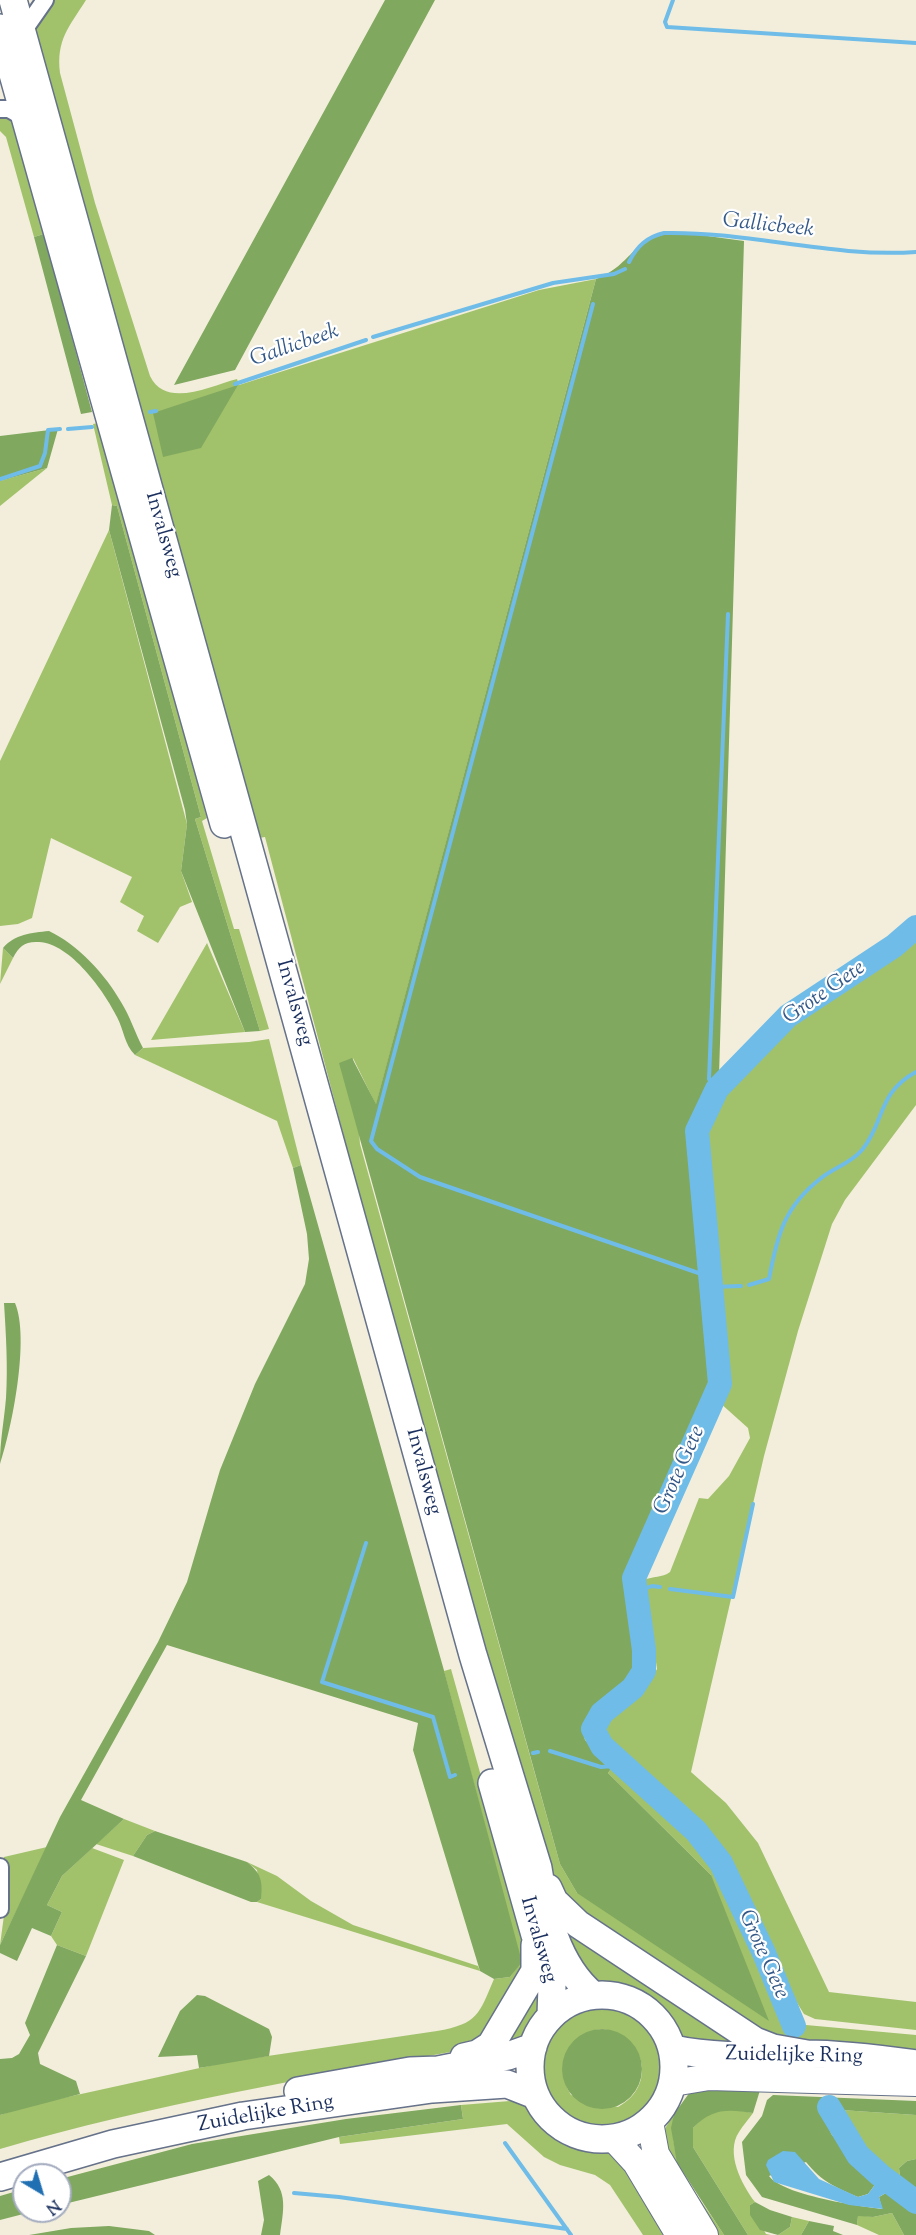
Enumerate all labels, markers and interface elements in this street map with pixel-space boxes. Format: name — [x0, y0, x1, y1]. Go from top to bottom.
water label: Gallicbeek — [721, 209, 815, 245]
water label: Gallicbeek — [247, 320, 343, 374]
street label: Invalsweg — [138, 489, 186, 581]
water label: Grote Gete — [779, 956, 871, 1032]
street label: Invalsweg — [269, 957, 317, 1049]
water label: Grote Gete — [650, 1423, 712, 1519]
street label: Invalsweg — [398, 1426, 446, 1518]
street label: Invalsweg — [513, 1894, 561, 1986]
water label: Grote Gete — [731, 1907, 793, 2003]
street label: Zuidelijke Ring — [725, 2043, 863, 2071]
street label: Zuidelijke Ring — [196, 2091, 336, 2139]
north arrow — [12, 2163, 72, 2223]
text: N — [40, 2193, 64, 2219]

